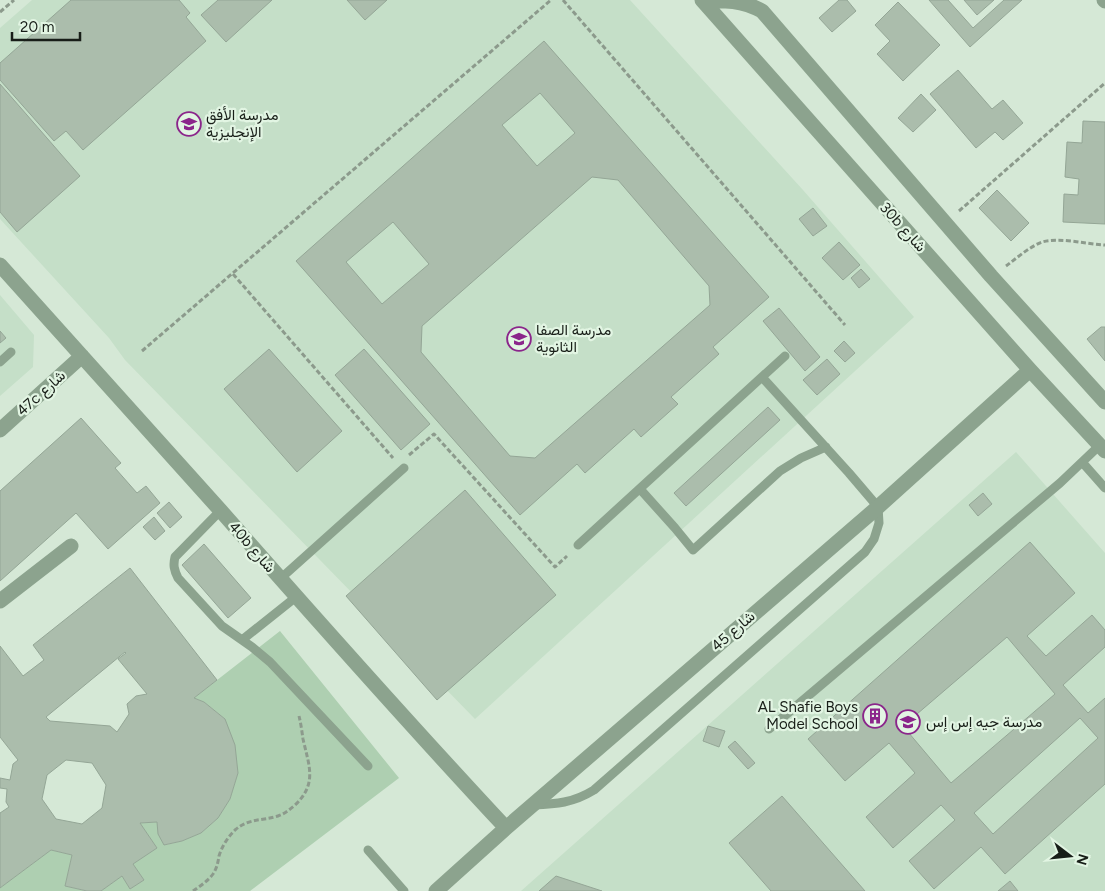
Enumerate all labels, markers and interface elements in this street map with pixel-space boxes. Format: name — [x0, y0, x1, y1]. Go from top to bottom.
scale bar — [12, 10, 80, 42]
text: 20 m — [20, 18, 54, 36]
place label: مدرسة الأفق الإنجليزية — [206, 106, 278, 142]
school or university icon: مدرسة الأفق الإنجليزية — [176, 111, 202, 137]
street label: 30b شارع — [875, 199, 930, 257]
place label: مدرسة الصفا الثانوية — [536, 321, 611, 356]
school or university icon: مدرسة الصفا الثانوية — [506, 326, 532, 352]
street label: 47c شارع — [13, 366, 71, 421]
street label: 40b شارع — [223, 518, 279, 578]
street label: شارع 45 — [708, 607, 760, 656]
place label: AL Shafie Boys Model School — [758, 698, 858, 733]
building icon: AL Shafie Boys Model School — [862, 703, 888, 729]
school or university icon: مدرسة جيه إس إس — [895, 709, 921, 735]
place label: مدرسة جيه إس إس — [926, 713, 1042, 732]
north arrow — [1045, 831, 1095, 881]
text: N — [1072, 852, 1092, 867]

